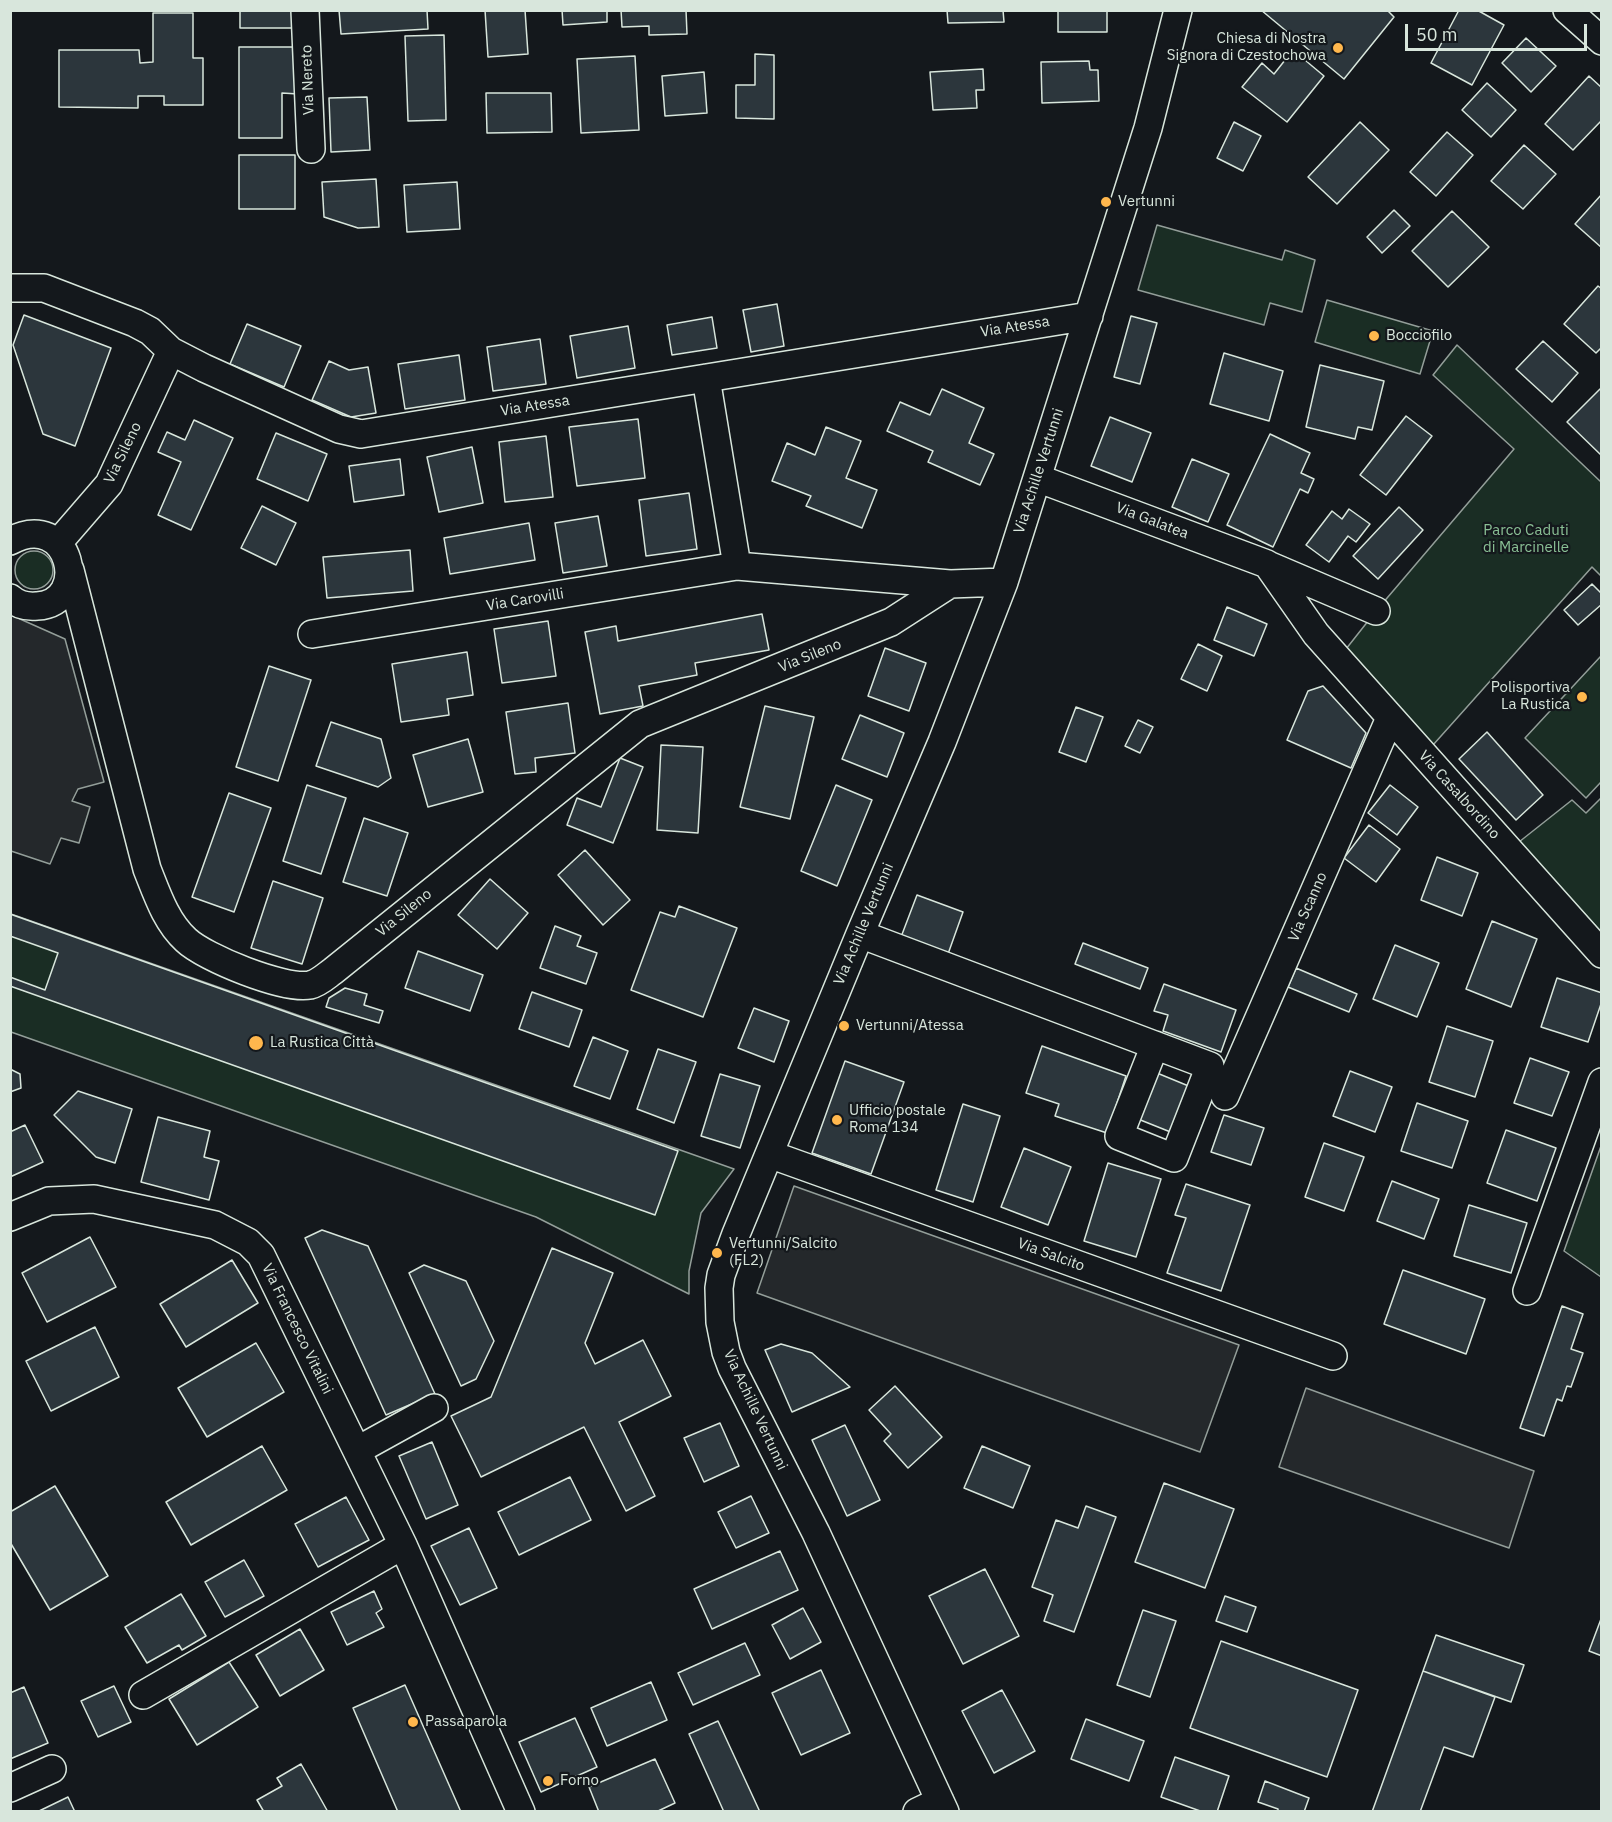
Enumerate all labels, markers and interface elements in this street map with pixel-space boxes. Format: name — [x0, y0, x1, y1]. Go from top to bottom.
scale bar — [1408, 12, 1590, 50]
text: 50 m — [1416, 23, 1458, 46]
place label: Chiesa di Nostra Signora di Czestochowa — [1167, 30, 1326, 65]
marker: Chiesa di Nostra Signora di Czestochowa — [1331, 41, 1345, 55]
street label: Via Nereto — [298, 44, 318, 116]
place label: Vertunni — [1118, 193, 1175, 211]
marker: Vertunni — [1099, 195, 1113, 209]
street label: Via Atessa — [979, 313, 1051, 341]
place label: Bocciofilo — [1386, 327, 1452, 345]
marker: Bocciofilo — [1367, 329, 1381, 343]
street label: Via Atessa — [499, 392, 571, 420]
street label: Via Achille Vertunni — [1010, 406, 1068, 536]
street label: Via Sileno — [100, 419, 146, 487]
street label: Via Galatea — [1113, 499, 1191, 543]
park label: Parco Caduti di Marcinelle — [1483, 522, 1569, 557]
street label: Via Carovilli — [485, 585, 565, 615]
street label: Via Sileno — [776, 635, 844, 677]
place label: Polisportiva La Rustica — [1491, 679, 1570, 714]
marker: Polisportiva La Rustica — [1575, 690, 1589, 704]
street label: Via Casalbordino — [1414, 747, 1504, 843]
street label: Via Achille Vertunni — [830, 860, 898, 988]
street label: Via Scanno — [1285, 869, 1331, 945]
street label: Via Sileno — [373, 885, 435, 941]
place label: Vertunni/Atessa — [856, 1017, 964, 1035]
marker: Vertunni/Atessa — [837, 1019, 851, 1033]
marker: La Rustica Città — [247, 1034, 265, 1052]
place label: La Rustica Città — [270, 1034, 374, 1052]
place label: Ufficio postale Roma 134 — [849, 1102, 946, 1137]
marker: Ufficio postale Roma 134 — [830, 1113, 844, 1127]
place label: Vertunni/Salcito (FL2) — [729, 1235, 837, 1270]
street label: Via Salcito — [1015, 1235, 1087, 1275]
marker: Vertunni/Salcito (FL2) — [710, 1246, 724, 1260]
street label: Via Francesco Vitalini — [258, 1261, 336, 1397]
street label: Via Achille Vertunni — [719, 1347, 791, 1473]
place label: Passaparola — [425, 1713, 507, 1731]
marker: Passaparola — [406, 1715, 420, 1729]
place label: Forno — [560, 1772, 599, 1790]
marker: Forno — [541, 1774, 555, 1788]

